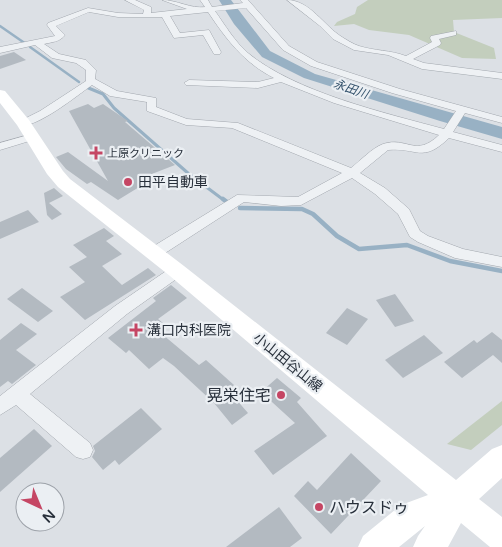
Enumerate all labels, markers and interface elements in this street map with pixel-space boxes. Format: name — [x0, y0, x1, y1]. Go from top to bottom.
water label: 永田川 — [332, 77, 372, 102]
marker: 上原クリニック — [89, 146, 103, 160]
place label: 上原クリニック — [107, 147, 184, 160]
place label: 田平自動車 — [138, 174, 208, 191]
marker: 田平自動車 — [122, 176, 134, 188]
place label: 溝口内科医院 — [147, 322, 231, 339]
marker: 溝口内科医院 — [129, 323, 143, 337]
street label: 小山田谷山線 — [250, 329, 326, 395]
place label: 晃栄住宅 — [207, 386, 271, 406]
marker: 晃栄住宅 — [275, 389, 287, 401]
north arrow — [15, 482, 65, 532]
place label: ハウスドゥ — [329, 498, 409, 518]
marker: ハウスドゥ — [313, 501, 325, 513]
text: N — [39, 506, 59, 526]

